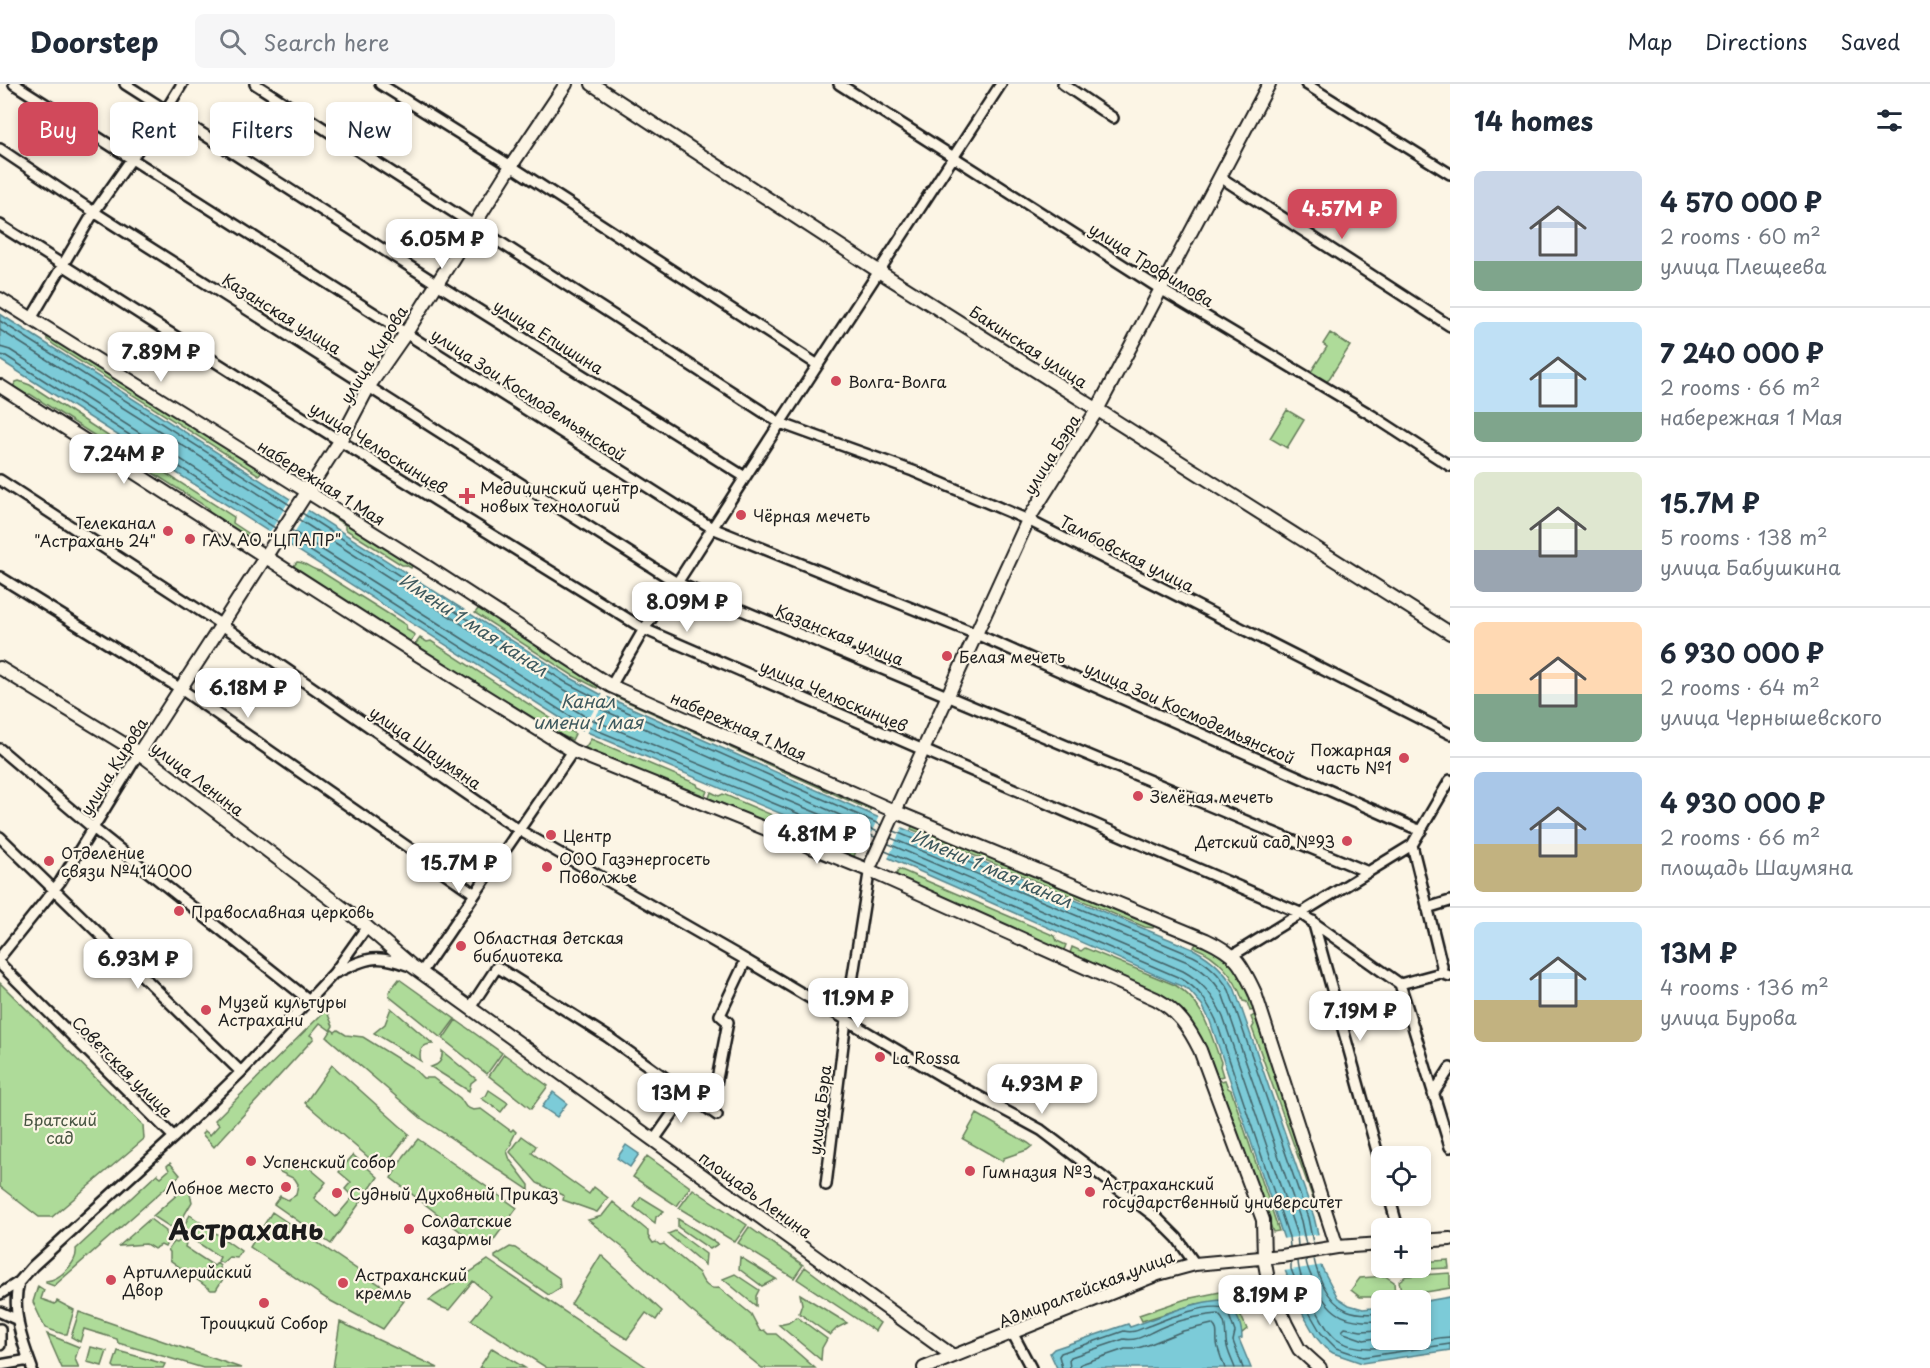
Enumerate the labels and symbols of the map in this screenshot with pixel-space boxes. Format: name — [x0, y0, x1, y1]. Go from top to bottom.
pin: 4.57M ₽ — [1287, 189, 1397, 240]
street label: улица Трофимова — [1085, 216, 1219, 312]
pin: 6.05M ₽ — [387, 219, 497, 270]
street label: Казанская улица — [218, 267, 346, 359]
street label: улица Епишина — [489, 293, 609, 379]
street label: Бакинская улица — [965, 299, 1093, 393]
street label: улица Кирова — [333, 300, 413, 408]
street label: улица Зои Космодемьянской — [427, 322, 631, 466]
pin: 7.89M ₽ — [106, 332, 216, 383]
place label: Волга-Волга — [848, 369, 947, 393]
marker: Волга-Волга — [829, 374, 843, 388]
street label: улица Челюскинцев — [306, 395, 452, 499]
street label: улица Бэра — [1017, 409, 1085, 499]
street label: набережная 1 Мая — [254, 433, 390, 531]
pin: 7.24M ₽ — [69, 434, 179, 485]
place label: Медицинский центр новых технологий — [480, 475, 639, 517]
marker: Медицинский центр новых технологий — [458, 487, 476, 505]
place label: Чёрная мечеть — [753, 503, 870, 527]
marker: Чёрная мечеть — [734, 508, 748, 522]
street label: Тамбовская улица — [1056, 509, 1198, 597]
place label: Телеканал "Астрахань 24" — [34, 510, 156, 552]
marker: Телеканал "Астрахань 24" — [161, 524, 175, 538]
place label: ГАУ АО "ЦПАПР" — [202, 527, 341, 551]
marker: ГАУ АО "ЦПАПР" — [183, 532, 197, 546]
water label: Имени 1 мая канал — [394, 566, 554, 682]
pin: 8.09M ₽ — [632, 582, 742, 633]
street label: Казанская улица — [772, 597, 908, 671]
place label: Белая мечеть — [959, 644, 1065, 668]
marker: Белая мечеть — [940, 649, 954, 663]
street label: улица Челюскинцев — [756, 653, 912, 737]
street label: улица Зои Космодемьянской — [1081, 655, 1299, 769]
pin: 6.18M ₽ — [193, 668, 303, 719]
street label: набережная 1 Мая — [667, 684, 811, 766]
water label: Канал имени 1 мая — [533, 687, 644, 735]
street label: улица Шаумяна — [365, 699, 487, 795]
street label: улица Кирова — [73, 712, 153, 820]
street label: улица Ленина — [146, 735, 250, 821]
place label: Пожарная часть №1 — [1310, 737, 1392, 779]
marker: Пожарная часть №1 — [1397, 751, 1411, 765]
place label: Зелёная мечеть — [1150, 784, 1273, 808]
marker: Зелёная мечеть — [1131, 789, 1145, 803]
pin: 4.81M ₽ — [762, 814, 872, 865]
water label: Имени 1 мая канал — [907, 822, 1077, 914]
place label: Центр — [563, 823, 612, 847]
marker: Центр — [544, 828, 558, 842]
place label: Детский сад №93 — [1194, 829, 1335, 853]
marker: Детский сад №93 — [1340, 834, 1354, 848]
place label: Отделение связи №414000 — [61, 840, 192, 882]
pin: 15.7M ₽ — [404, 843, 514, 894]
place label: ООО Газэнергосеть Поволжье — [559, 846, 710, 888]
marker: Отделение связи №414000 — [42, 854, 56, 868]
marker: ООО Газэнергосеть Поволжье — [540, 860, 554, 874]
place label: Православная церковь — [191, 899, 374, 923]
marker: Православная церковь — [172, 904, 186, 918]
place label: Областная детская библиотека — [473, 925, 624, 967]
pin: 6.93M ₽ — [83, 939, 193, 990]
marker: Областная детская библиотека — [454, 939, 468, 953]
pin: 11.9M ₽ — [803, 978, 913, 1029]
place label: Музей культуры Астрахани — [218, 989, 347, 1031]
pin: 7.19M ₽ — [1305, 991, 1415, 1042]
marker: Музей культуры Астрахани — [199, 1003, 213, 1017]
street label: Советская улица — [67, 1010, 179, 1122]
place label: La Rossa — [892, 1045, 960, 1069]
marker: La Rossa — [873, 1050, 887, 1064]
street label: улица Бэра — [802, 1064, 836, 1156]
pin: 4.93M ₽ — [987, 1064, 1097, 1115]
pin: 13M ₽ — [639, 1073, 723, 1124]
park label: Братский сад — [23, 1107, 97, 1149]
street label: площадь Ленина — [695, 1145, 817, 1243]
place label: Успенский собор — [263, 1149, 396, 1173]
marker: Успенский собор — [244, 1154, 258, 1168]
place label: Гимназия №3 — [982, 1159, 1093, 1183]
marker: Гимназия №3 — [963, 1164, 977, 1178]
place label: Астраханский государственный университет — [1102, 1171, 1343, 1213]
place label: Лобное место — [166, 1175, 274, 1199]
marker: Лобное место — [279, 1180, 293, 1194]
place label: Судный Духовный Приказ — [349, 1181, 558, 1205]
marker: Астраханский государственный университет — [1083, 1185, 1097, 1199]
marker: Судный Духовный Приказ — [330, 1186, 344, 1200]
district label: Астрахань — [168, 1207, 323, 1250]
place label: Солдатские казармы — [421, 1208, 512, 1250]
marker: Солдатские казармы — [402, 1222, 416, 1236]
street label: Адмиралтейская улица — [995, 1243, 1177, 1333]
place label: Артиллерийский Двор — [122, 1259, 252, 1301]
place label: Астраханский кремль — [355, 1262, 467, 1304]
marker: Артиллерийский Двор — [104, 1273, 118, 1287]
pin: 8.19M ₽ — [1215, 1275, 1325, 1326]
marker: Астраханский кремль — [336, 1276, 350, 1290]
marker: Троицкий Собор — [257, 1296, 271, 1310]
place label: Троицкий Собор — [200, 1310, 328, 1334]

